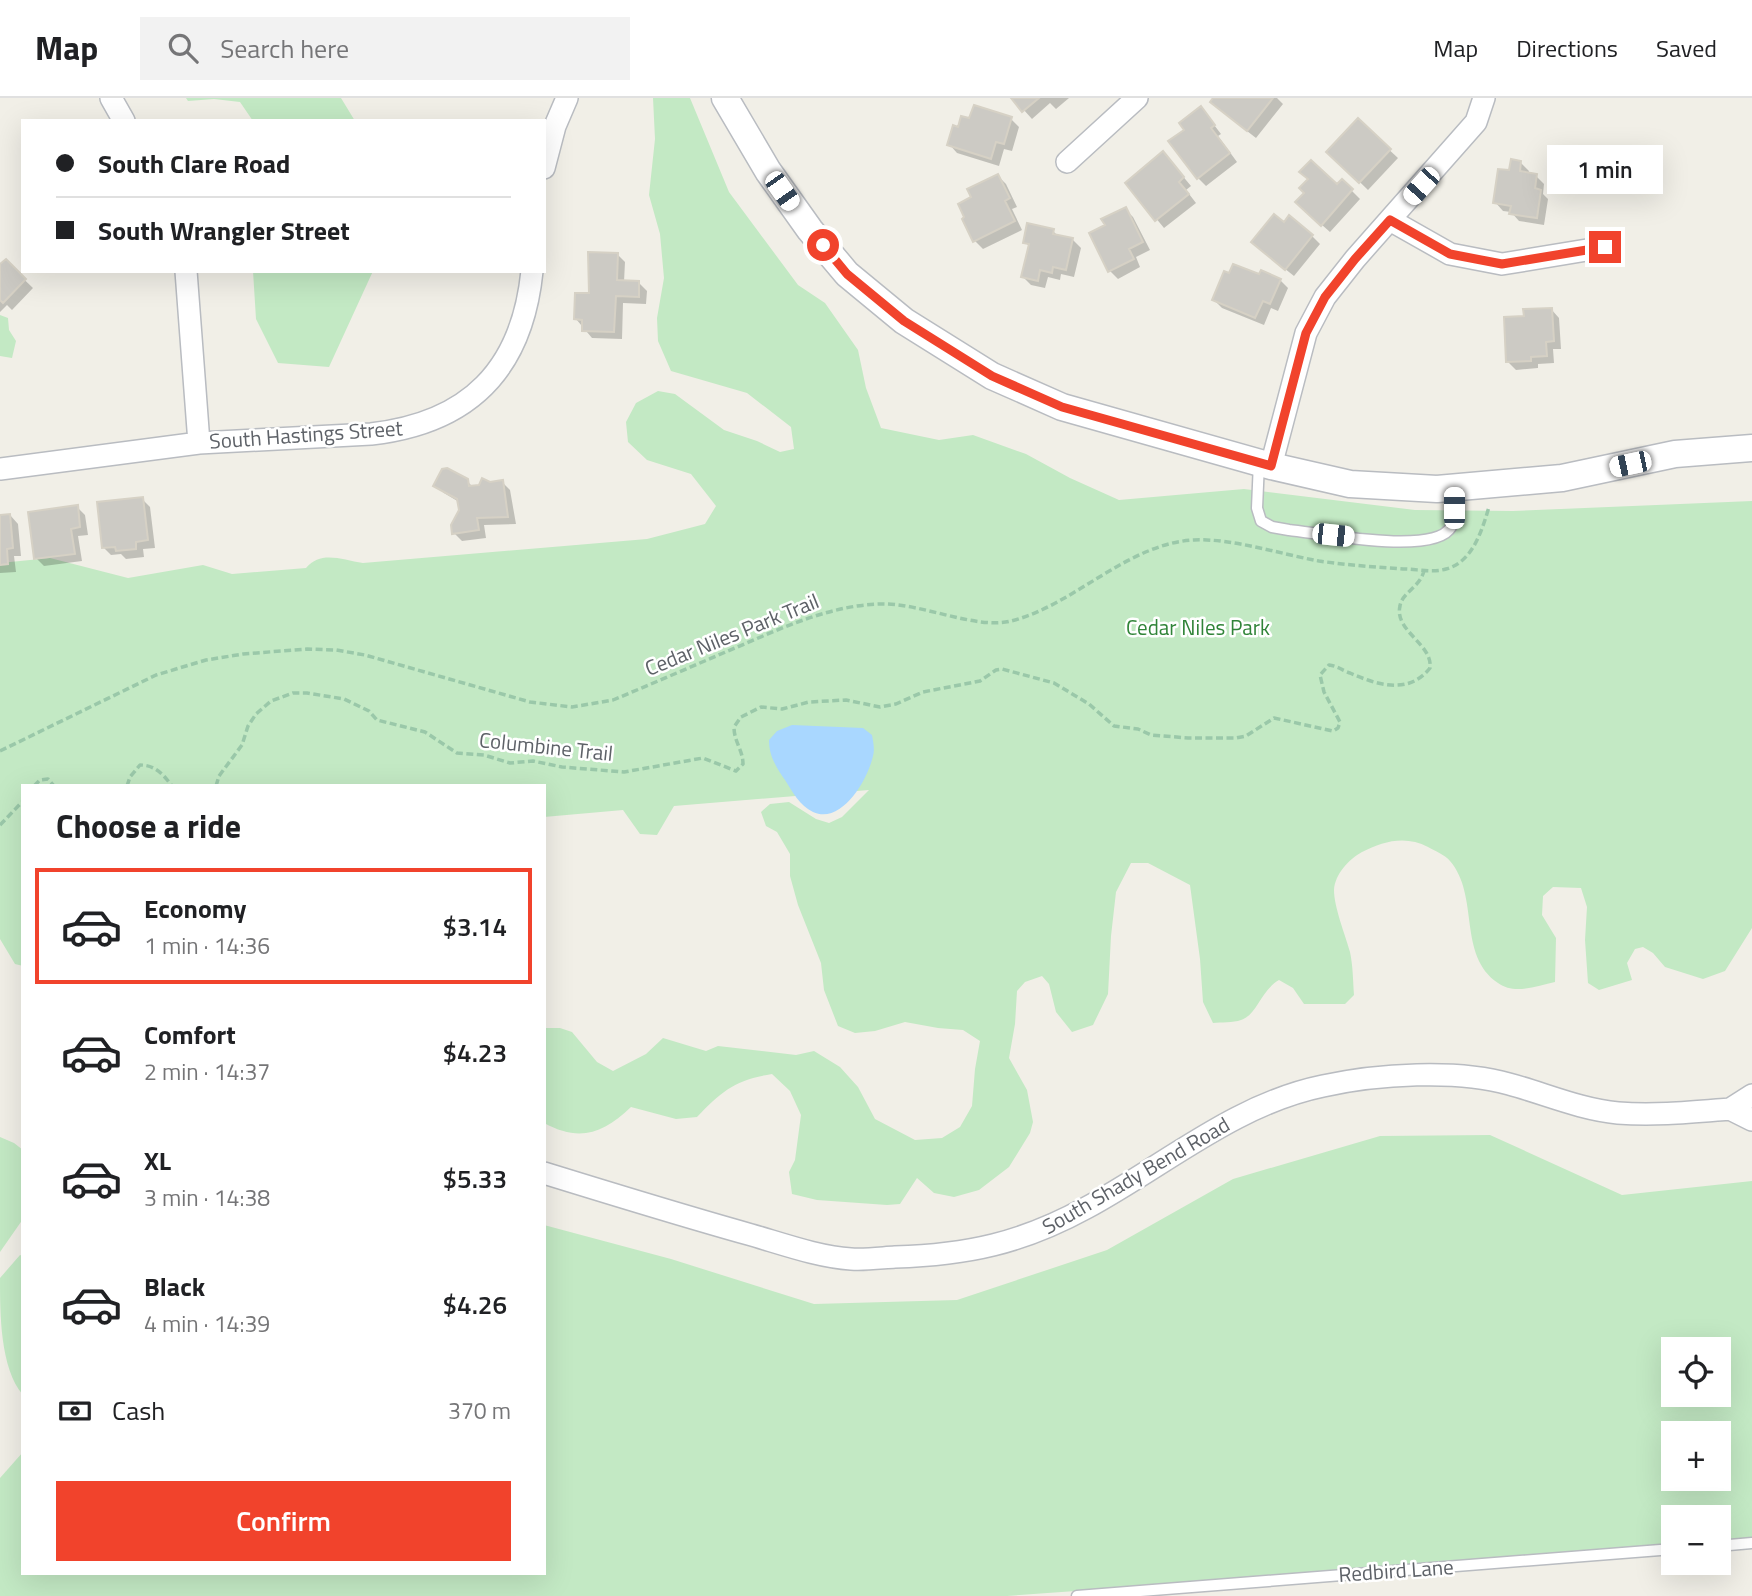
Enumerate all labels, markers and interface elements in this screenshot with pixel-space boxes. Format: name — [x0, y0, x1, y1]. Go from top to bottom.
search box — [140, 17, 630, 80]
text: Map — [35, 23, 98, 73]
icon: search — [164, 29, 202, 67]
text: Search here — [220, 29, 349, 68]
text: Map — [1433, 30, 1478, 66]
text: Directions — [1516, 30, 1618, 66]
text: Saved — [1656, 30, 1717, 66]
text: South Clare Road — [98, 144, 290, 183]
callout: 1 min — [1547, 145, 1663, 194]
text: 1 min — [1577, 152, 1633, 187]
car — [1400, 163, 1443, 209]
car — [762, 168, 803, 214]
text: South Wrangler Street — [98, 211, 350, 250]
route start — [807, 229, 839, 261]
route end — [1589, 231, 1621, 263]
street label: South Hastings Street — [208, 411, 404, 457]
car — [1608, 449, 1653, 479]
car — [1444, 487, 1465, 529]
car — [1312, 522, 1355, 548]
street label: Cedar Niles Park Trail — [640, 585, 824, 684]
park label: Cedar Niles Park — [1126, 611, 1270, 643]
street label: Columbine Trail — [478, 723, 615, 769]
text: Choose a ride — [56, 802, 241, 850]
text: Economy — [144, 889, 246, 928]
icon: car — [60, 895, 123, 958]
text: $3.14 — [443, 907, 507, 946]
text: 1 min · 14:36 — [144, 928, 270, 963]
text: Comfort — [144, 1015, 236, 1054]
icon: car — [60, 1021, 123, 1084]
text: $4.23 — [443, 1033, 507, 1072]
text: 2 min · 14:37 — [144, 1054, 270, 1089]
street label: South Shady Bend Road — [1036, 1108, 1235, 1242]
text: XL — [144, 1141, 171, 1180]
icon: car — [60, 1147, 123, 1210]
text: $5.33 — [443, 1159, 507, 1198]
text: 3 min · 14:38 — [144, 1180, 270, 1215]
text: Black — [144, 1267, 205, 1306]
icon: car — [60, 1273, 123, 1336]
text: $4.26 — [443, 1285, 507, 1324]
text: 4 min · 14:39 — [144, 1306, 270, 1341]
map controls — [1661, 1337, 1731, 1575]
button: locate — [1661, 1337, 1731, 1407]
text: Cash — [112, 1391, 165, 1430]
icon: cash — [56, 1392, 94, 1430]
text: 370 m — [448, 1393, 511, 1428]
button: + — [1661, 1421, 1731, 1491]
button: Confirm — [56, 1481, 511, 1561]
button: − — [1661, 1505, 1731, 1575]
street label: Redbird Lane — [1337, 1550, 1455, 1590]

